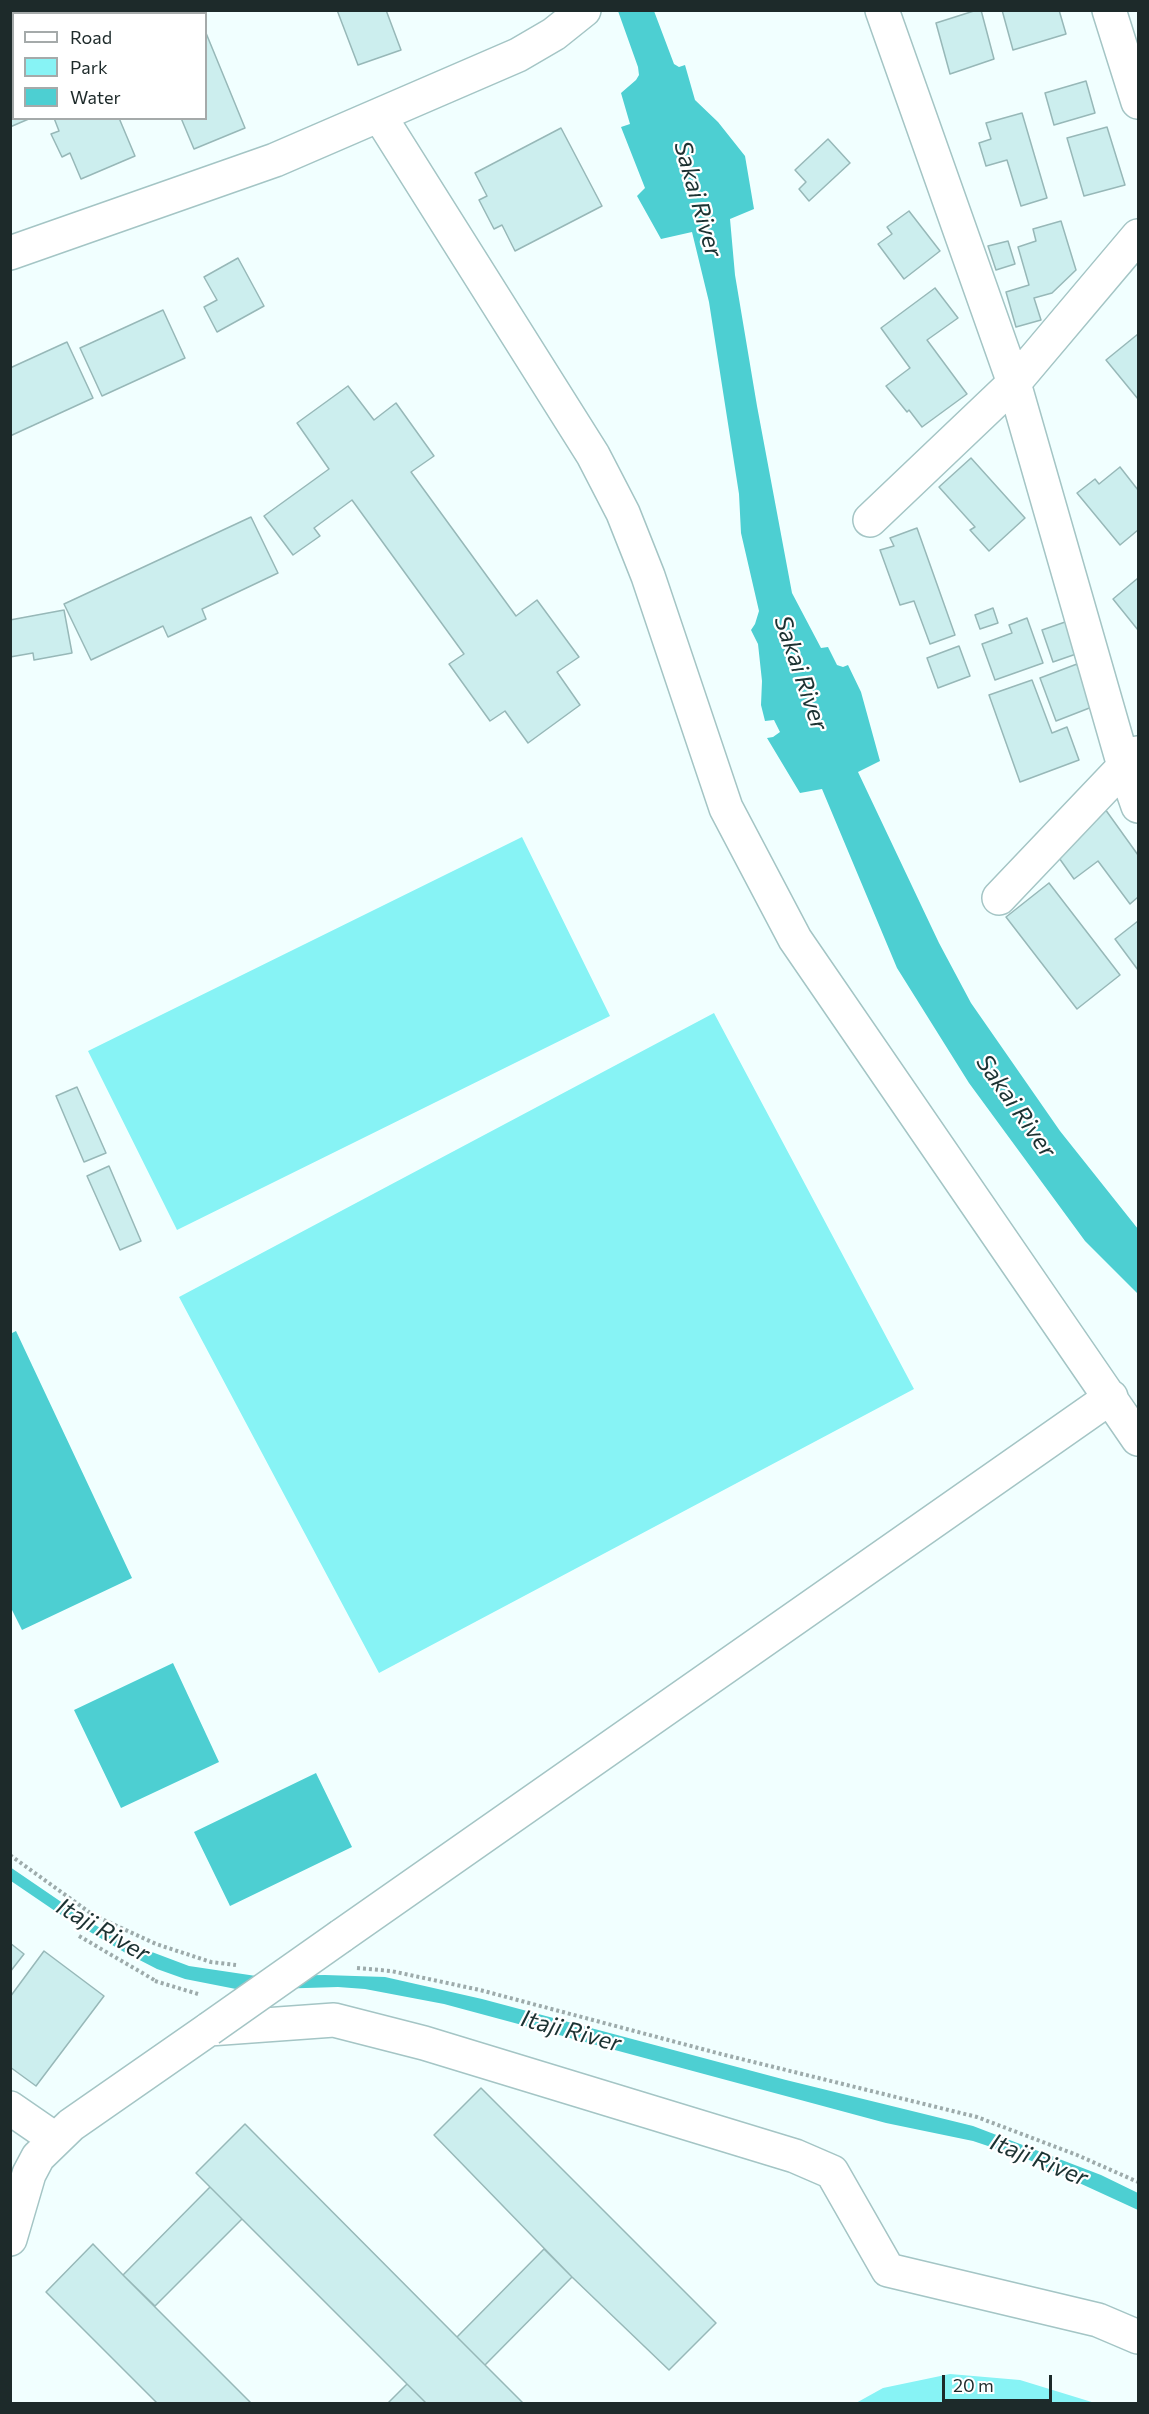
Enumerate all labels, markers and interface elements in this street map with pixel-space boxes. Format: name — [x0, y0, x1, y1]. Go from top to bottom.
legend — [12, 12, 207, 120]
text: Road — [70, 26, 112, 48]
text: Park — [70, 56, 108, 78]
text: Water — [70, 86, 121, 108]
water label: Sakai River — [668, 138, 728, 260]
water label: Sakai River — [768, 612, 834, 734]
water label: Sakai River — [970, 1049, 1062, 1163]
water label: Itaji River — [51, 1892, 155, 1968]
water label: Itaji River — [518, 2004, 624, 2058]
water label: Itaji River — [986, 2127, 1092, 2193]
scale bar — [945, 2363, 1054, 2401]
text: 20 m — [953, 2374, 994, 2396]

